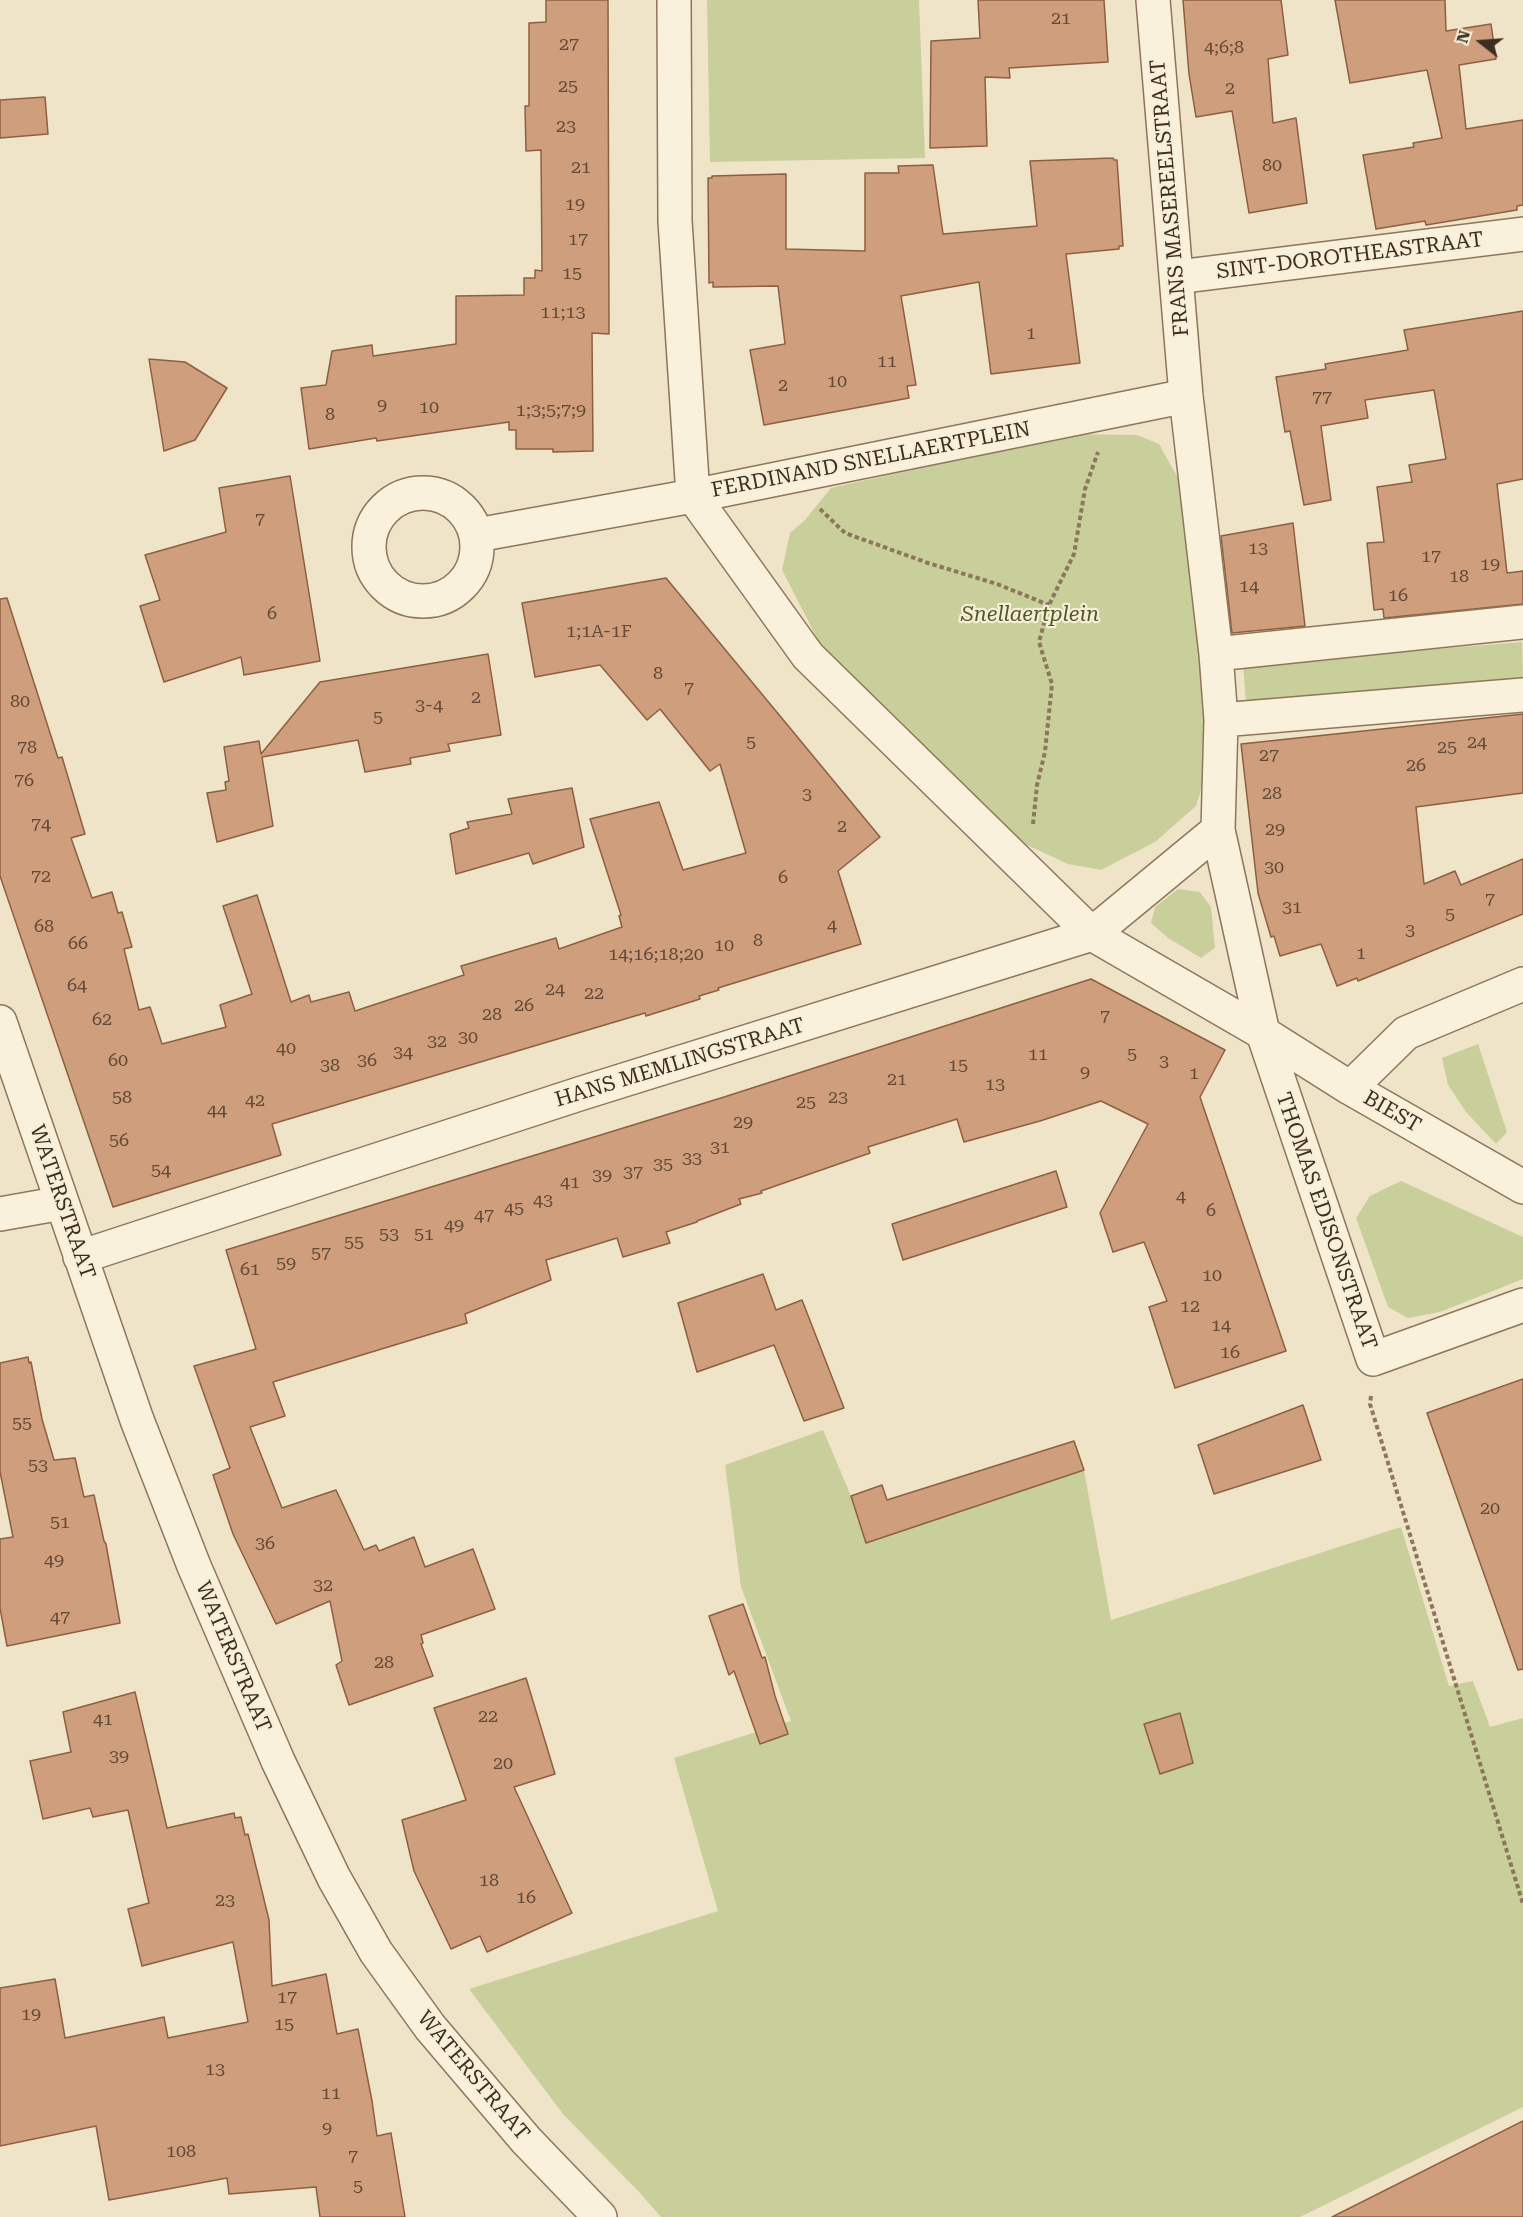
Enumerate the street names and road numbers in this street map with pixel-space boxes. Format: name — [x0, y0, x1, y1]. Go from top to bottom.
street label: FRANS MASEREELSTRAAT — [1145, 58, 1195, 338]
street label: SINT-DOROTHEASTRAAT — [1215, 227, 1485, 285]
street label: FERDINAND SNELLAERTPLEIN — [709, 417, 1033, 503]
street label: HANS MEMLINGSTRAAT — [552, 1013, 808, 1113]
street label: BIEST — [1359, 1086, 1425, 1138]
street label: THOMAS EDISONSTRAAT — [1270, 1089, 1382, 1353]
street label: WATERSTRAAT — [24, 1122, 100, 1282]
street label: WATERSTRAAT — [190, 1578, 276, 1736]
street label: WATERSTRAAT — [411, 2006, 535, 2146]

